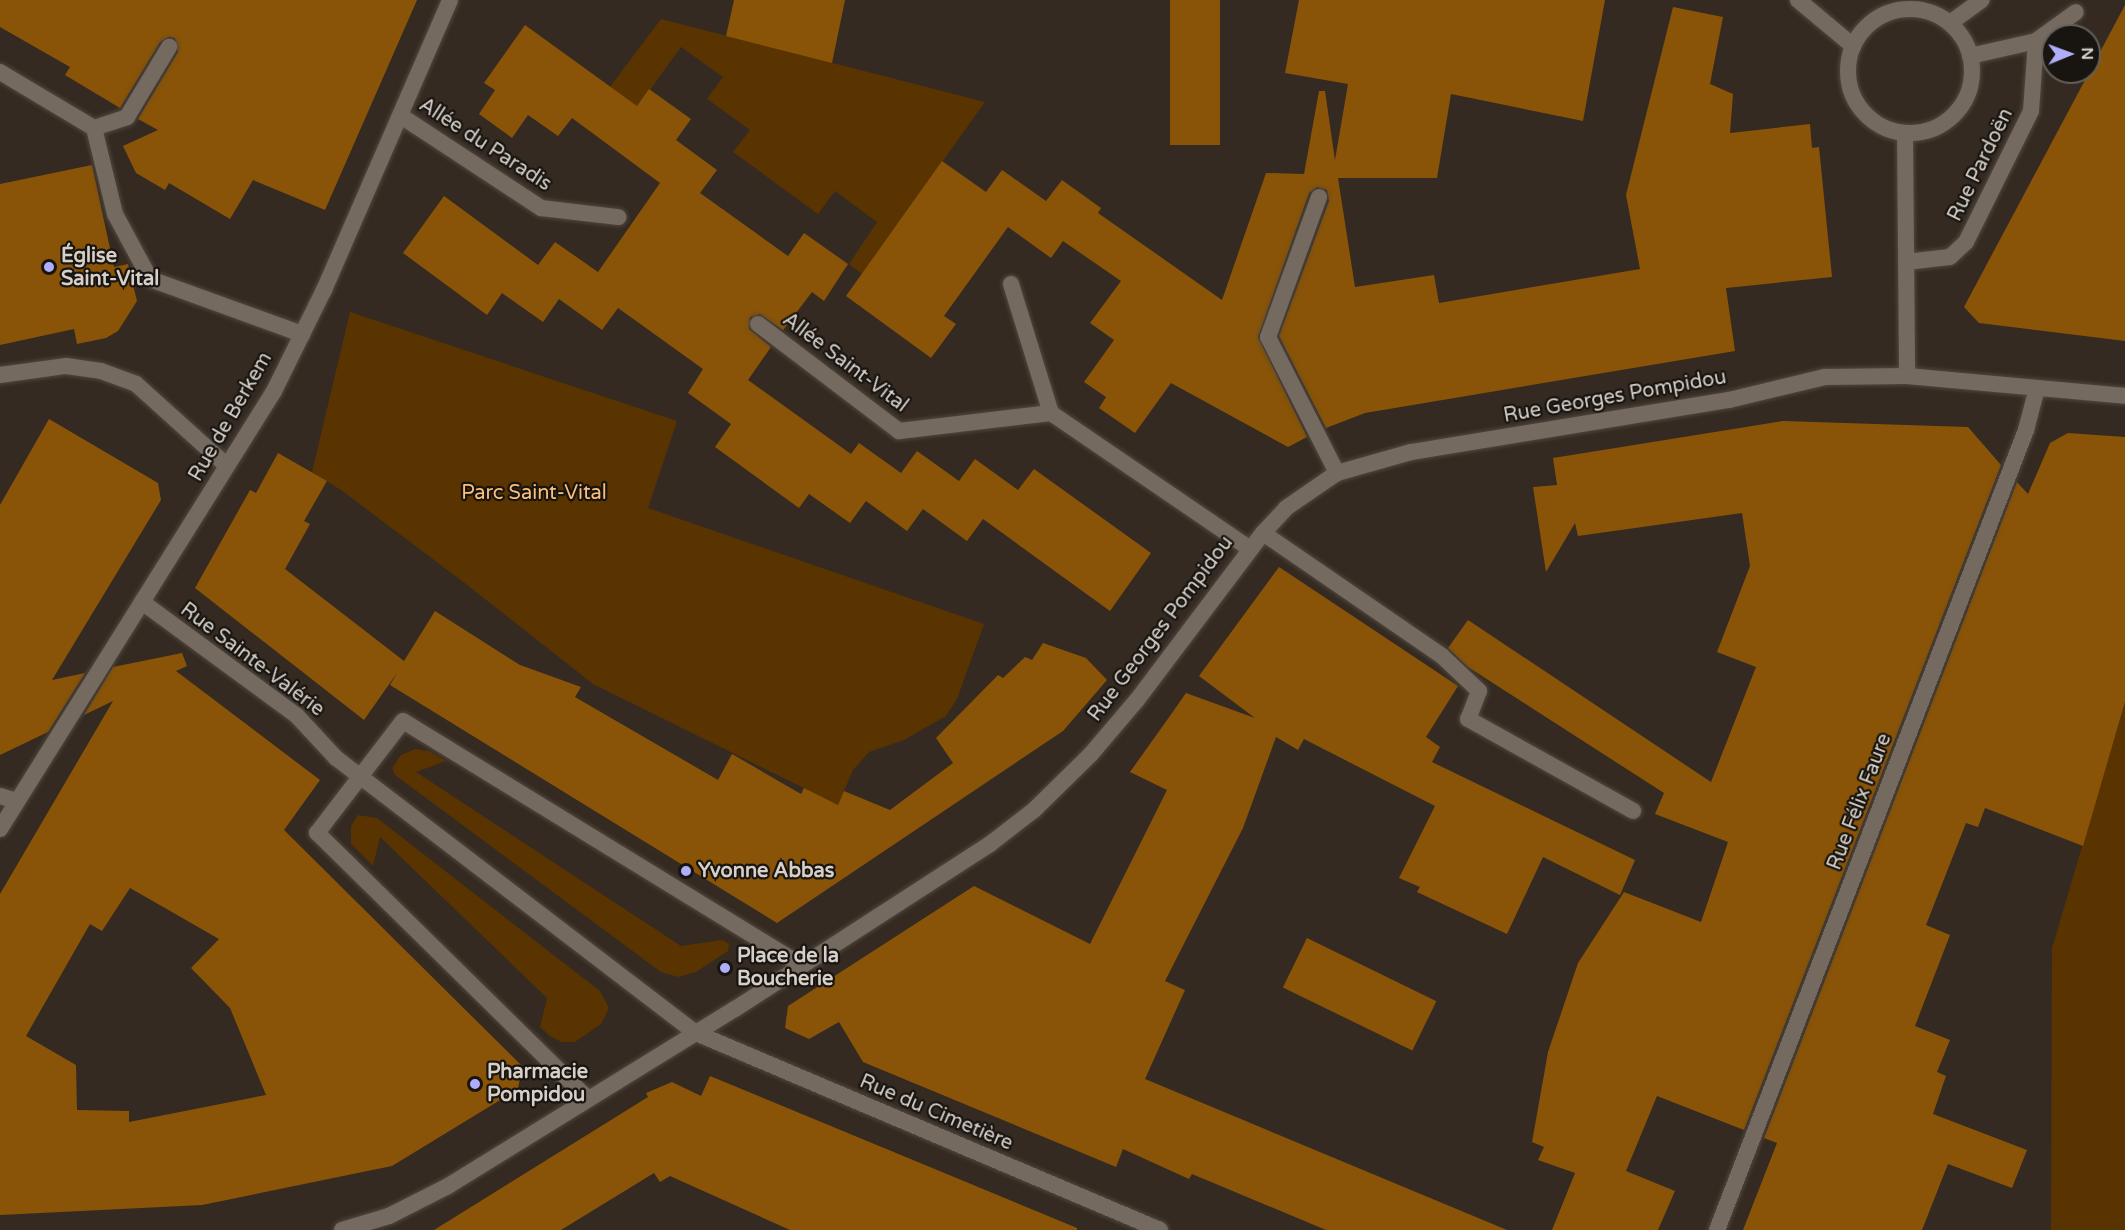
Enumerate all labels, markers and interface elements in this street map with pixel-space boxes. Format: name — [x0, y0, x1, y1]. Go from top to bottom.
north arrow — [2041, 24, 2101, 84]
text: N — [2077, 47, 2097, 60]
street label: Allée du Paradis — [414, 93, 556, 197]
street label: Rue Pardoën — [1943, 105, 2019, 225]
place label: Église Saint-Vital — [61, 244, 159, 291]
marker: Église Saint-Vital — [42, 260, 56, 274]
street label: Allée Saint-Vital — [778, 308, 912, 418]
street label: Rue de Berkem — [184, 348, 278, 486]
street label: Rue Georges Pompidou — [1502, 366, 1728, 428]
park label: Parc Saint-Vital — [461, 481, 607, 505]
street label: Rue Georges Pompidou — [1083, 532, 1239, 726]
street label: Rue Sainte-Valérie — [175, 598, 329, 722]
street label: Rue Félix Faure — [1823, 730, 1897, 874]
place label: Yvonne Abbas — [698, 859, 834, 883]
marker: Yvonne Abbas — [679, 864, 693, 878]
place label: Place de la Boucherie — [737, 945, 839, 992]
marker: Place de la Boucherie — [718, 961, 732, 975]
place label: Pharmacie Pompidou — [487, 1060, 588, 1107]
street label: Rue du Cimetière — [856, 1070, 1016, 1156]
marker: Pharmacie Pompidou — [468, 1077, 482, 1091]

